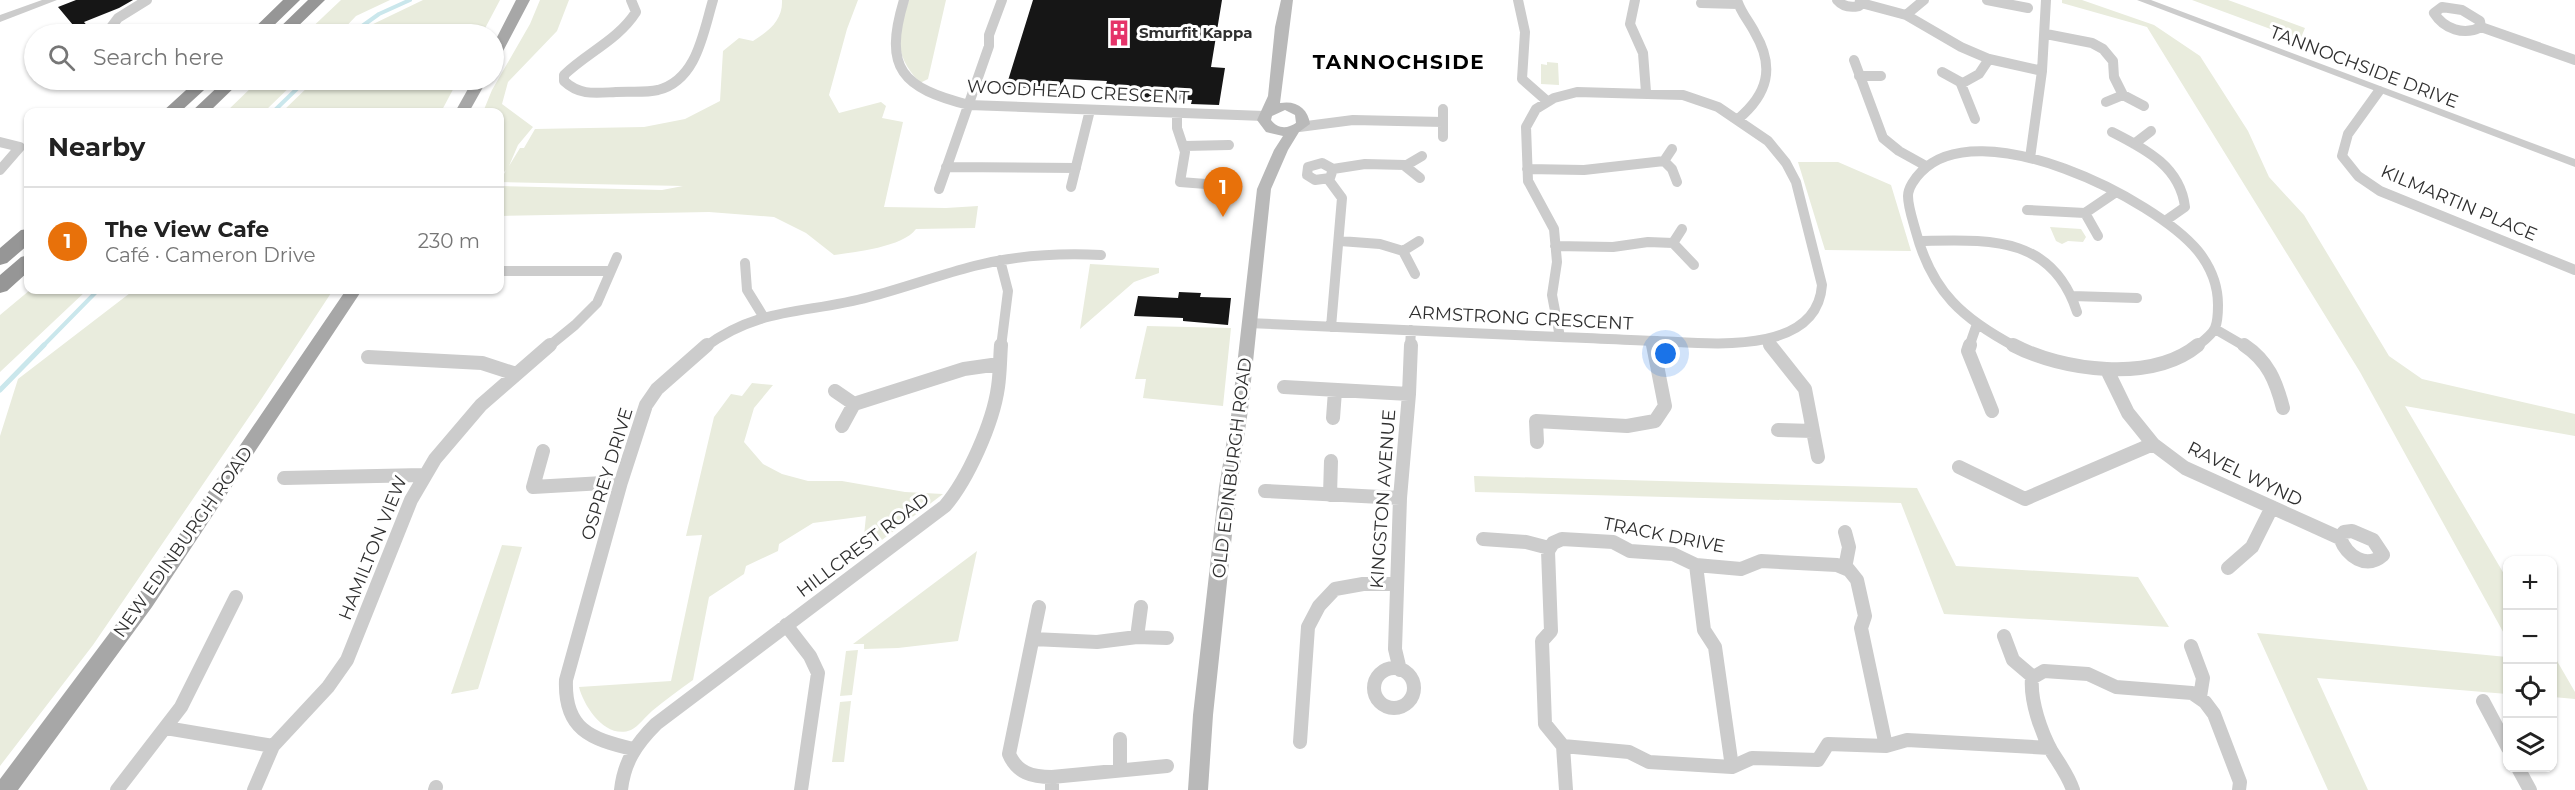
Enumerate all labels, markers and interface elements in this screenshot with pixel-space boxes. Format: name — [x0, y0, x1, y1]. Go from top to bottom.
building icon: Smurfit Kappa — [1104, 18, 1134, 48]
street label: TANNOCHSIDE DRIVE — [2267, 21, 2461, 113]
place label: Smurfit Kappa — [1139, 23, 1252, 42]
search box — [24, 24, 504, 90]
icon: search — [45, 41, 78, 74]
text: Search here — [93, 44, 224, 71]
district label: TANNOCHSIDE — [1313, 50, 1485, 74]
street label: WOODHEAD CRESCENT — [966, 75, 1190, 109]
text: Nearby — [48, 131, 145, 163]
street label: KILMARTIN PLACE — [2377, 160, 2541, 246]
pin: 1 — [1204, 168, 1242, 217]
text: The View Cafe — [105, 216, 269, 243]
text: 1 — [64, 229, 71, 253]
text: 230 m — [418, 229, 480, 253]
text: Café · Cameron Drive — [105, 243, 316, 267]
street label: ARMSTRONG CRESCENT — [1408, 301, 1634, 335]
your location — [1651, 339, 1680, 368]
street label: OLD EDINBURGH ROAD — [1208, 356, 1256, 580]
street label: OSPREY DRIVE — [576, 405, 638, 543]
street label: KINGSTON AVENUE — [1366, 409, 1400, 589]
street label: RAVEL WYND — [2184, 437, 2306, 511]
street label: NEW EDINBURGH ROAD — [109, 442, 257, 642]
street label: HAMILTON VIEW — [334, 473, 412, 623]
street label: HILLCREST ROAD — [792, 488, 934, 602]
street label: TRACK DRIVE — [1601, 512, 1727, 558]
map controls — [2503, 556, 2557, 772]
button: + — [2503, 556, 2557, 610]
button: − — [2503, 610, 2557, 664]
button: locate — [2503, 664, 2557, 718]
button: layers — [2503, 718, 2557, 772]

